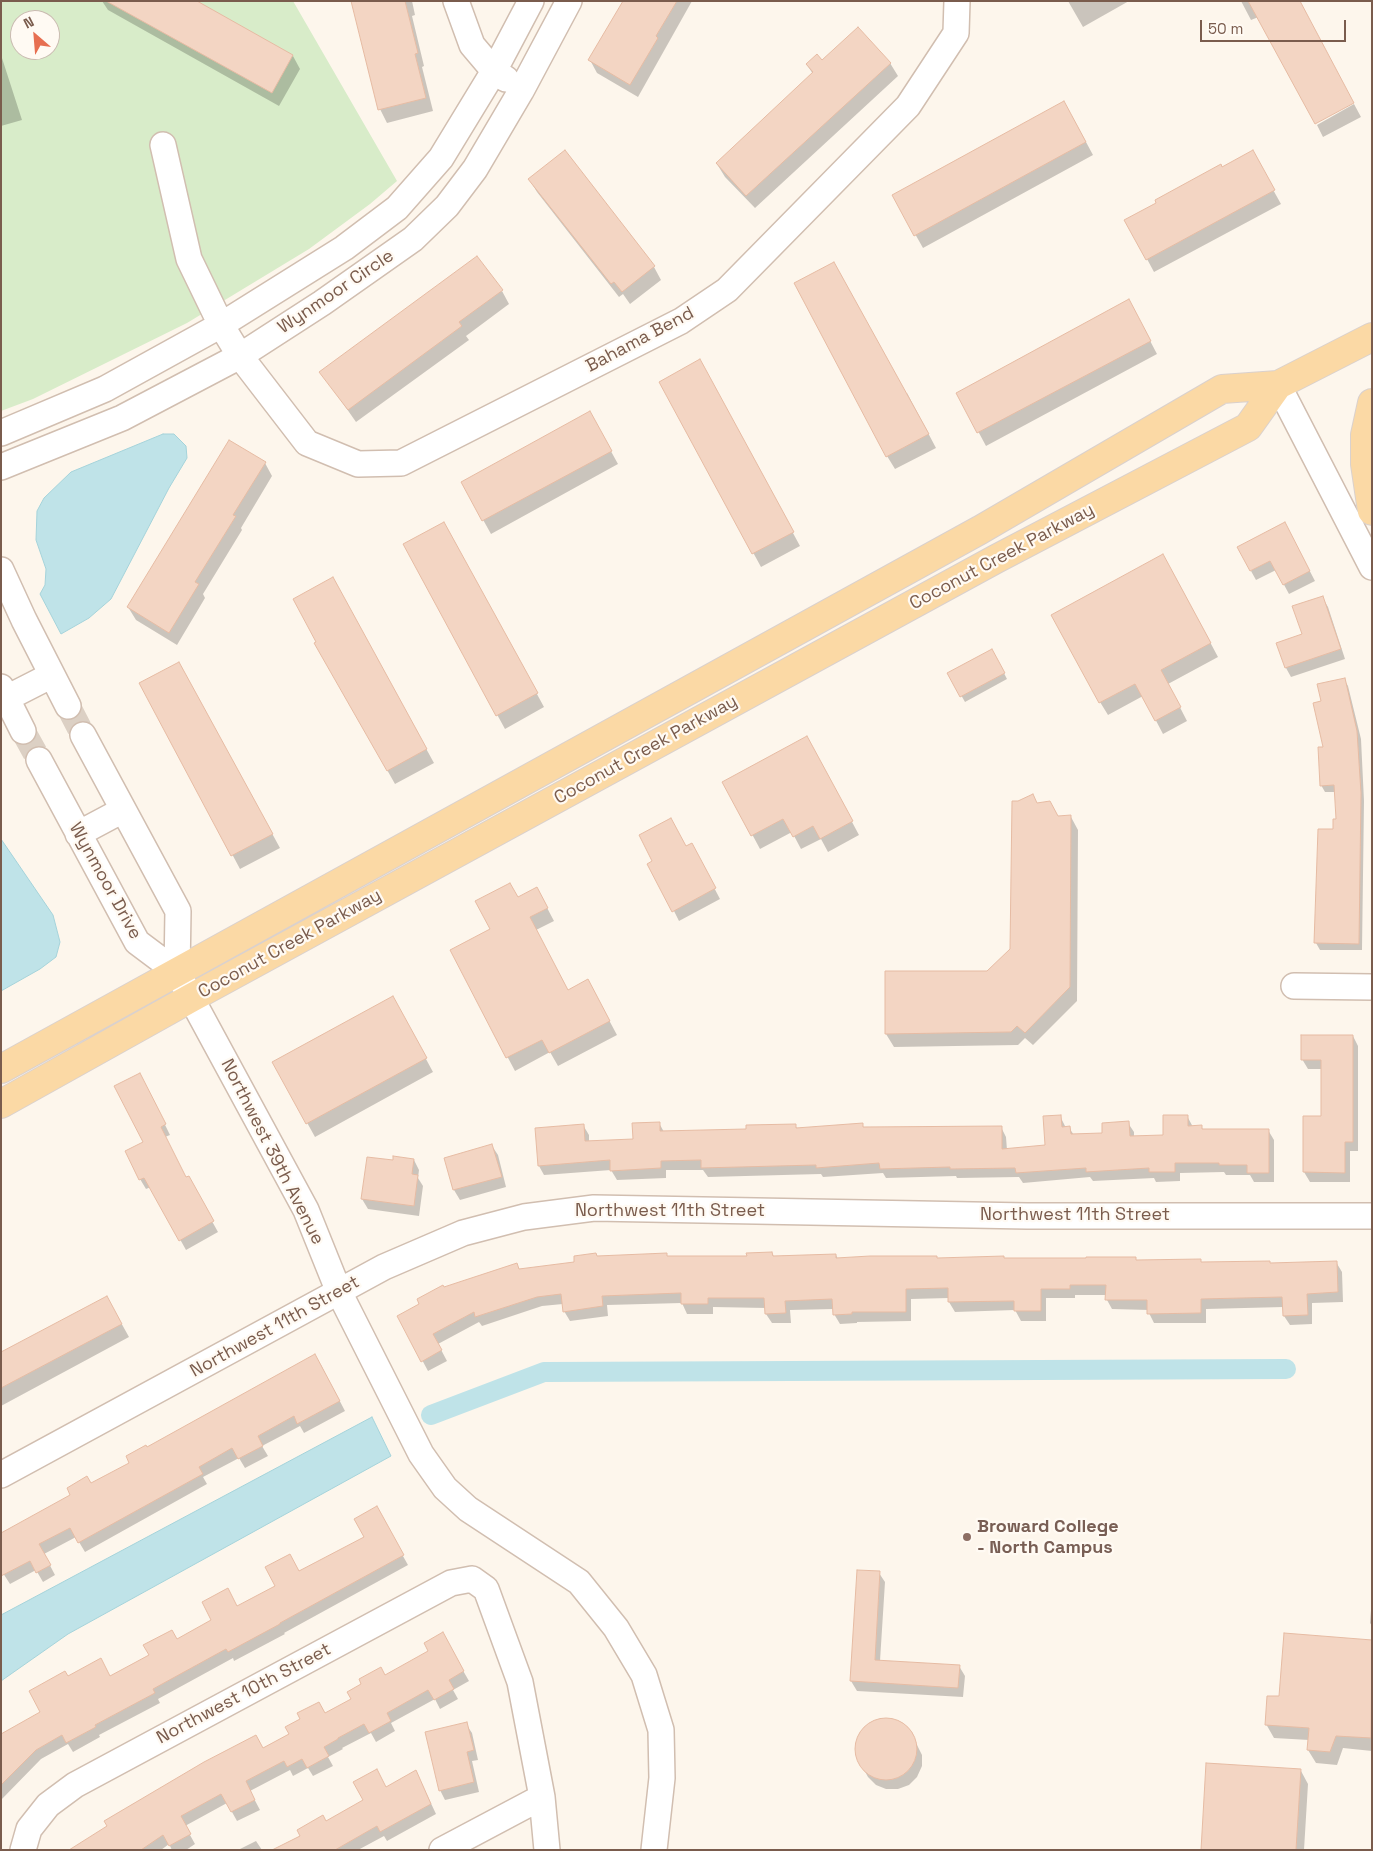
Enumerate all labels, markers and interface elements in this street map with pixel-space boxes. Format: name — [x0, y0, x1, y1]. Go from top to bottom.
north arrow — [10, 10, 60, 60]
scale bar — [1203, 10, 1349, 42]
text: N — [20, 12, 37, 33]
text: 50 m — [1208, 19, 1243, 38]
street label: Wynmoor Circle — [274, 245, 398, 339]
street label: Bahama Bend — [582, 302, 698, 378]
street label: Coconut Creek Parkway — [906, 499, 1098, 615]
street label: Coconut Creek Parkway — [551, 691, 741, 809]
street label: Wynmoor Drive — [64, 819, 146, 943]
street label: Coconut Creek Parkway — [195, 885, 385, 1003]
street label: Northwest 39th Avenue — [216, 1056, 328, 1248]
street label: Northwest 11th Street — [575, 1200, 765, 1222]
street label: Northwest 11th Street — [980, 1204, 1170, 1226]
street label: Northwest 11th Street — [187, 1271, 363, 1383]
place label: Broward College - North Campus — [977, 1516, 1119, 1558]
marker: Broward College - North Campus — [961, 1531, 973, 1543]
street label: Northwest 10th Street — [153, 1639, 335, 1749]

